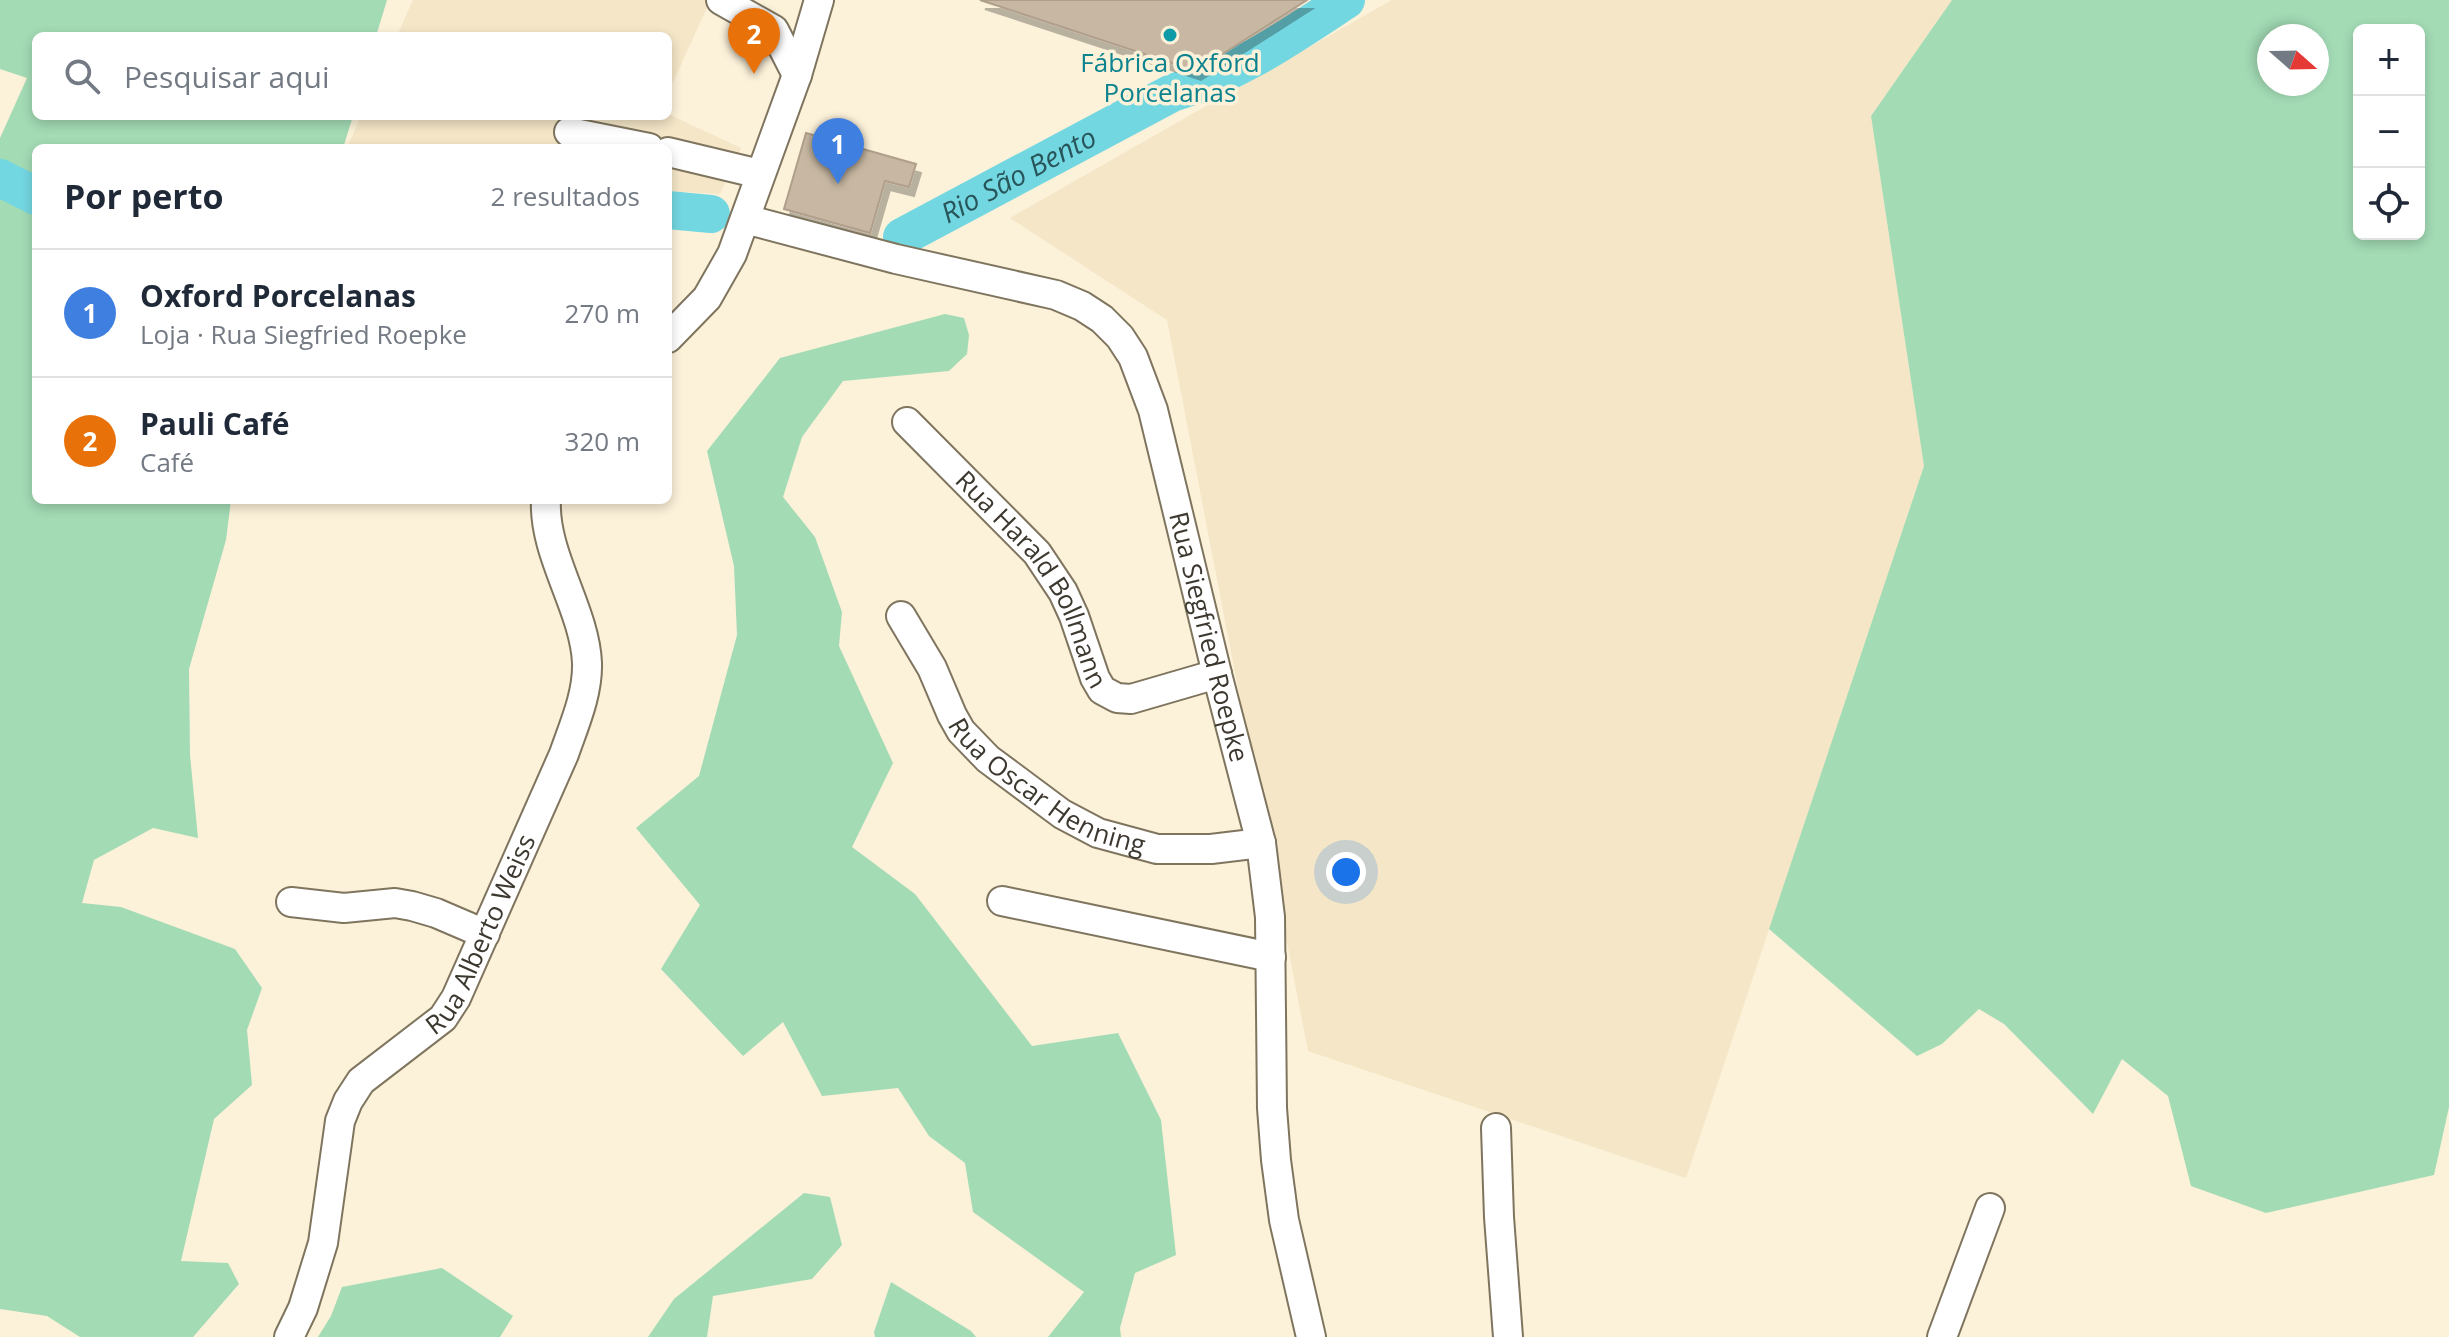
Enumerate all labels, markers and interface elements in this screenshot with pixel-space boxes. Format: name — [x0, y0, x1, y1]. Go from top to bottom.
pin: 2 — [728, 8, 780, 74]
north arrow — [2257, 24, 2329, 96]
map controls — [2353, 24, 2425, 240]
button: + — [2353, 24, 2425, 96]
marker: Fábrica Oxford Porcelanas — [1161, 26, 1179, 44]
search box — [32, 32, 672, 120]
place label: Fábrica Oxford Porcelanas — [1080, 44, 1260, 110]
icon: search — [60, 54, 104, 98]
text: Pesquisar aqui — [124, 56, 330, 97]
button: − — [2353, 96, 2425, 168]
water label: Rio São Bento — [934, 117, 1102, 231]
pin: 1 — [812, 118, 864, 184]
button: locate — [2353, 168, 2425, 240]
text: Por perto — [64, 173, 224, 219]
text: 2 resultados — [491, 178, 640, 214]
text: Oxford Porcelanas — [140, 275, 416, 316]
text: 1 — [83, 295, 97, 331]
text: 270 m — [565, 295, 640, 331]
text: Loja · Rua Siegfried Roepke — [140, 316, 467, 352]
text: Pauli Café — [140, 403, 289, 444]
text: 2 — [83, 423, 97, 459]
text: 320 m — [565, 423, 640, 459]
text: Café — [140, 444, 194, 480]
street label: Rua Harald Bollmann — [948, 462, 1116, 695]
street label: Rua Siegfried Roepke — [1161, 508, 1258, 766]
street label: Rua Oscar Henning — [940, 711, 1150, 862]
street label: Rua Alberto Weiss — [417, 828, 543, 1042]
your location — [1326, 852, 1366, 892]

